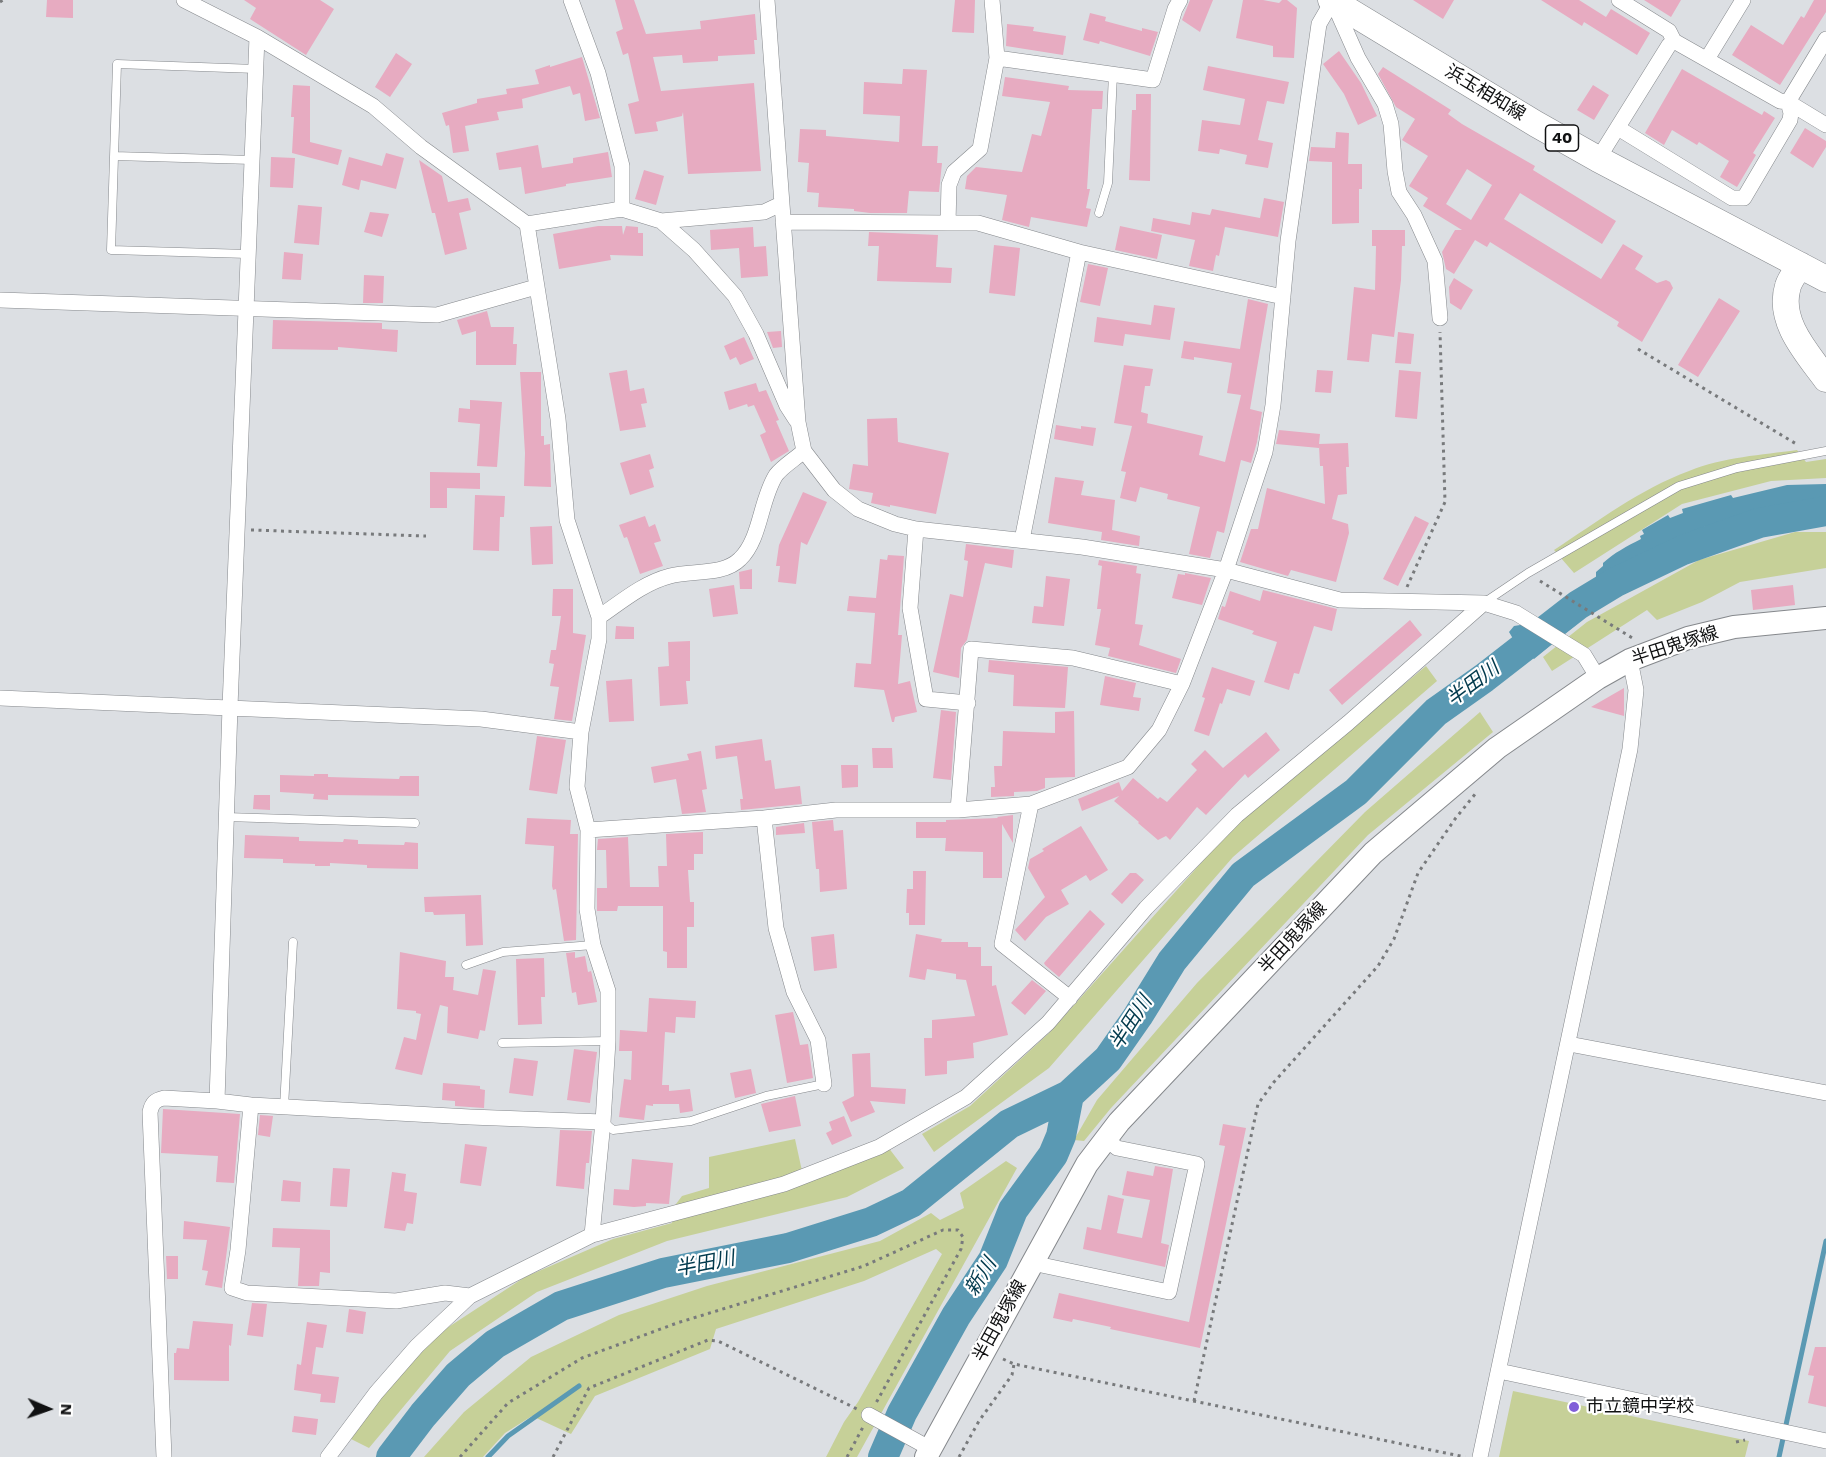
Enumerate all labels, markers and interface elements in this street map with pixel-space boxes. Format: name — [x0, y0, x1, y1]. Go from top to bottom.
street label: 浜玉相知線 — [1441, 61, 1529, 125]
road number: 40 — [1546, 125, 1578, 151]
street label: 半田鬼塚線 — [1629, 622, 1721, 670]
water label: 半田川 — [1442, 656, 1504, 712]
street label: 半田鬼塚線 — [1254, 898, 1332, 978]
water label: 半田川 — [1105, 991, 1157, 1055]
water label: 半田川 — [673, 1246, 737, 1282]
water label: 新川 — [960, 1254, 1002, 1300]
street label: 半田鬼塚線 — [969, 1276, 1031, 1366]
north arrow — [18, 1379, 78, 1439]
place label: 市立鏡中学校 — [1586, 1396, 1694, 1418]
marker: 市立鏡中学校 — [1567, 1400, 1581, 1414]
text: N — [57, 1403, 76, 1416]

